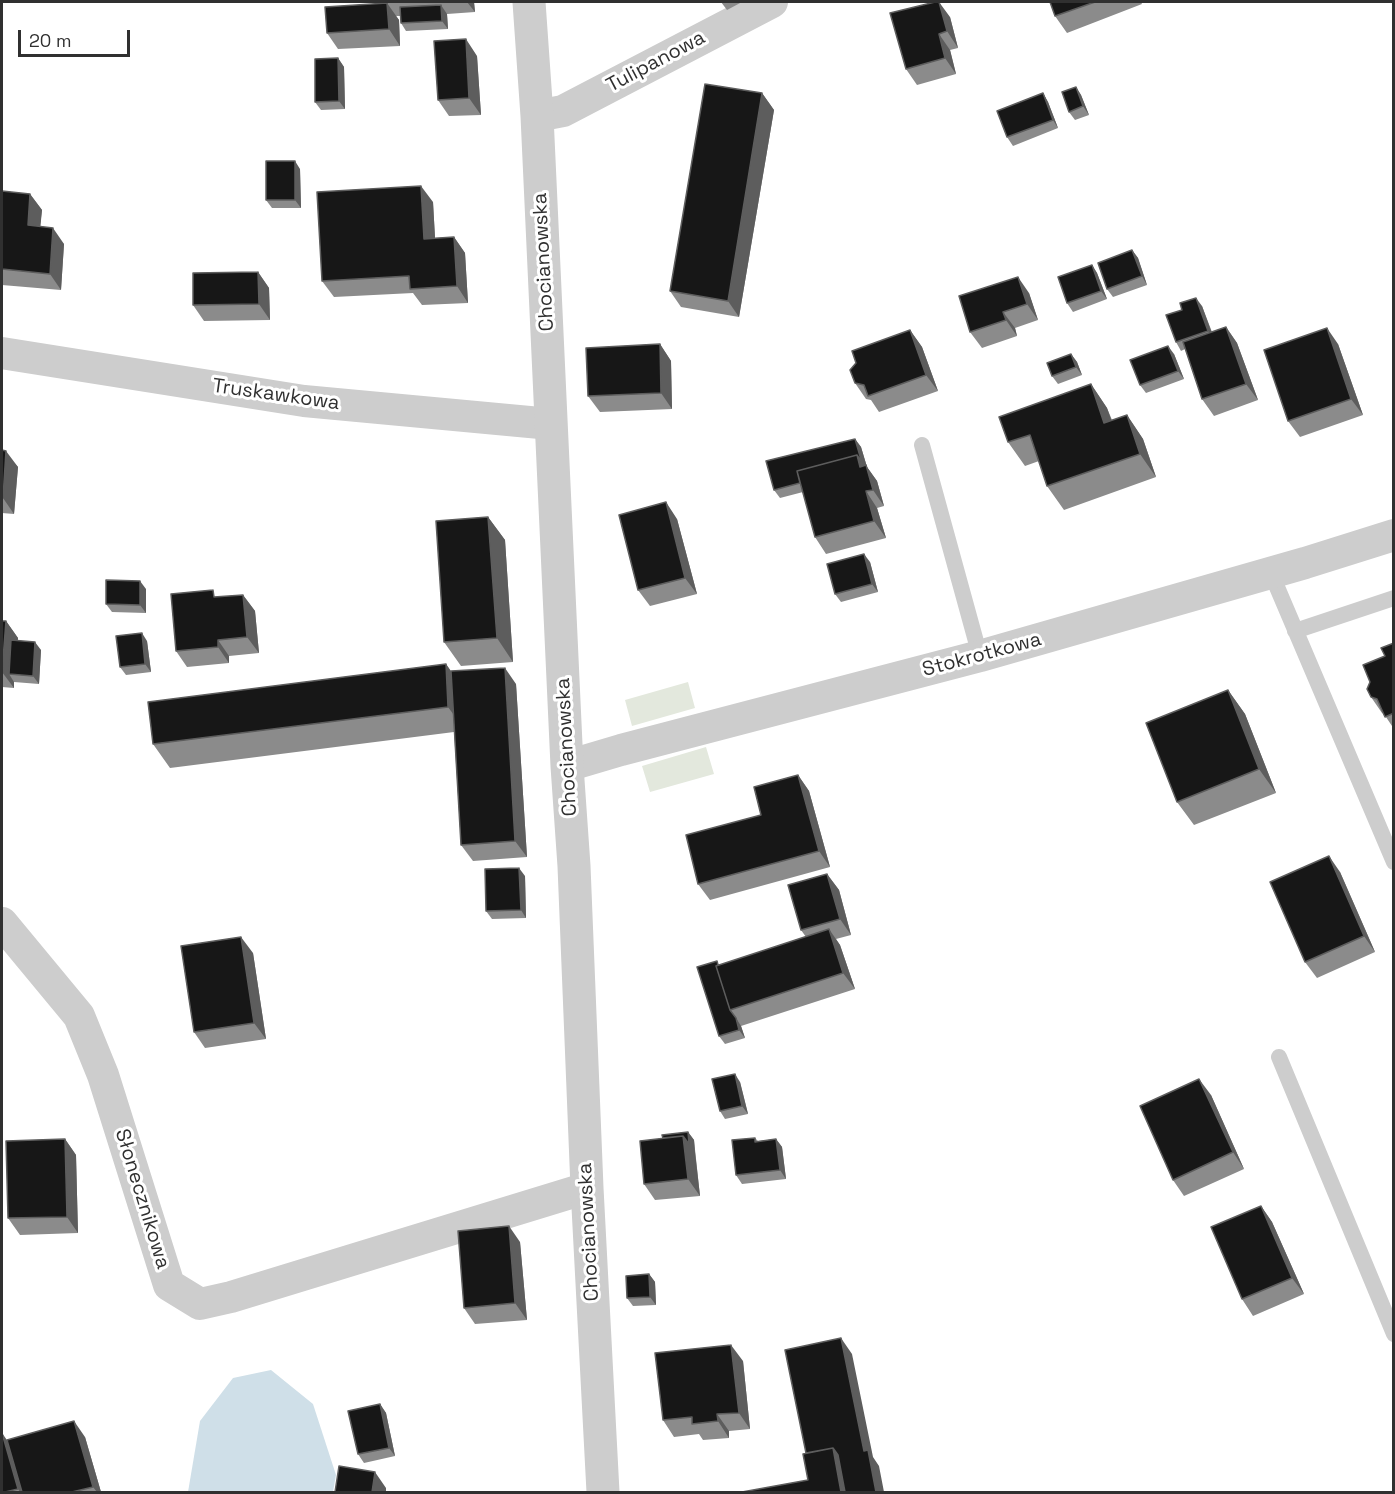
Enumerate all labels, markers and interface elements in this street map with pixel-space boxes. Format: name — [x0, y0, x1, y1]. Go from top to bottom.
scale bar — [21, 18, 134, 56]
street label: Tulipanowa — [603, 26, 709, 98]
text: 20 m — [29, 29, 72, 52]
street label: Chocianowska — [528, 192, 560, 332]
street label: Truskawkowa — [211, 374, 341, 416]
street label: Stokrotkowa — [920, 628, 1044, 682]
street label: Chocianowska — [551, 677, 583, 817]
street label: Słonecznikowa — [109, 1126, 175, 1272]
street label: Chocianowska — [573, 1162, 605, 1302]

